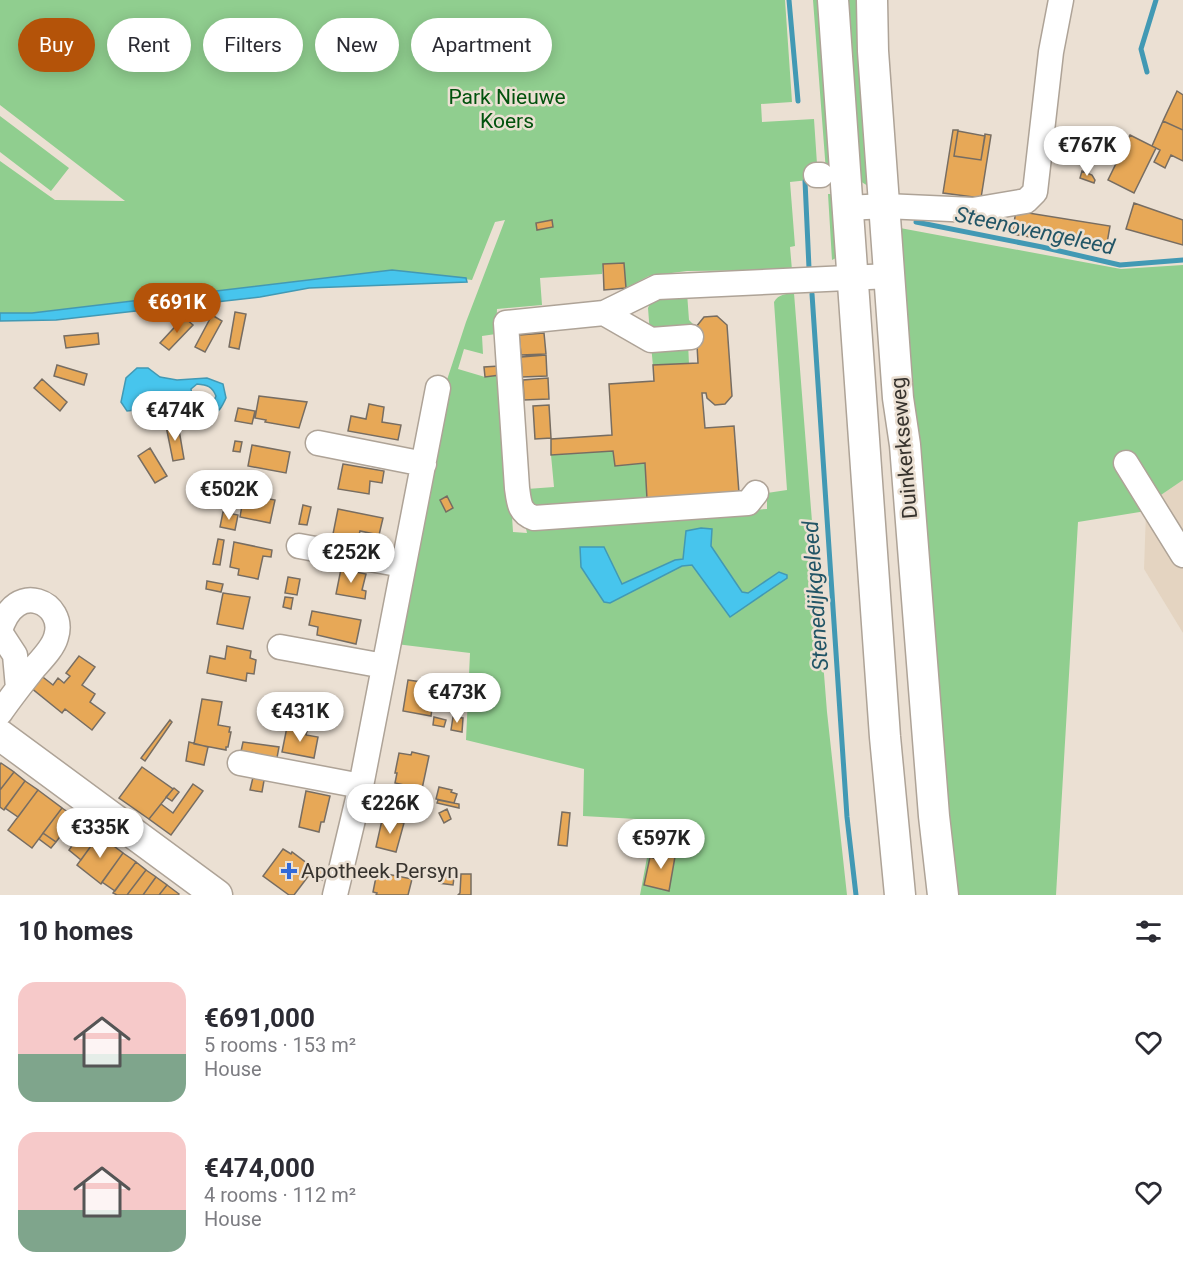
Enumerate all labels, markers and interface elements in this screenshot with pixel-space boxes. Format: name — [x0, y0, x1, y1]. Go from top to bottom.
chip: Buy — [18, 18, 95, 72]
chip: Rent — [107, 18, 191, 72]
chip: Filters — [203, 18, 303, 72]
chip: New — [315, 18, 399, 72]
chip: Apartment — [411, 18, 552, 72]
park label: Park Nieuwe Koers — [448, 85, 566, 133]
pin: €767K — [1045, 126, 1129, 177]
text: €767K — [1058, 133, 1116, 157]
water label: Steenovengeleed — [953, 201, 1118, 260]
pin: €691K — [135, 283, 219, 334]
text: €691K — [148, 290, 206, 314]
street label: Duinkerkseweg — [886, 376, 922, 520]
pin: €474K — [133, 391, 217, 442]
text: €474K — [146, 398, 204, 422]
pin: €502K — [187, 470, 271, 521]
text: €502K — [200, 477, 258, 501]
water label: Stenedijkgeleed — [798, 519, 833, 672]
pin: €252K — [309, 533, 393, 584]
text: €252K — [322, 540, 380, 564]
pin: €473K — [415, 673, 499, 724]
text: €473K — [428, 680, 486, 704]
pin: €431K — [258, 692, 342, 743]
text: €431K — [271, 699, 329, 723]
pin: €226K — [348, 784, 432, 835]
text: €226K — [361, 791, 419, 815]
pin: €335K — [58, 808, 142, 859]
text: €335K — [71, 815, 129, 839]
pin: €597K — [619, 819, 703, 870]
text: €597K — [632, 826, 690, 850]
place label: Apotheek Persyn — [301, 859, 459, 883]
marker: Apotheek Persyn — [282, 864, 296, 878]
icon: filters — [1132, 915, 1165, 948]
text: 10 homes — [18, 916, 133, 946]
text: €691,000 — [204, 1003, 315, 1033]
icon: home — [66, 1006, 138, 1078]
icon: heart — [1132, 1026, 1165, 1059]
text: 5 rooms · 153 m² — [204, 1033, 356, 1057]
text: House — [204, 1057, 262, 1081]
text: €474,000 — [204, 1153, 315, 1183]
icon: home — [66, 1156, 138, 1228]
icon: heart — [1132, 1176, 1165, 1209]
text: 4 rooms · 112 m² — [204, 1183, 356, 1207]
text: House — [204, 1207, 262, 1231]

